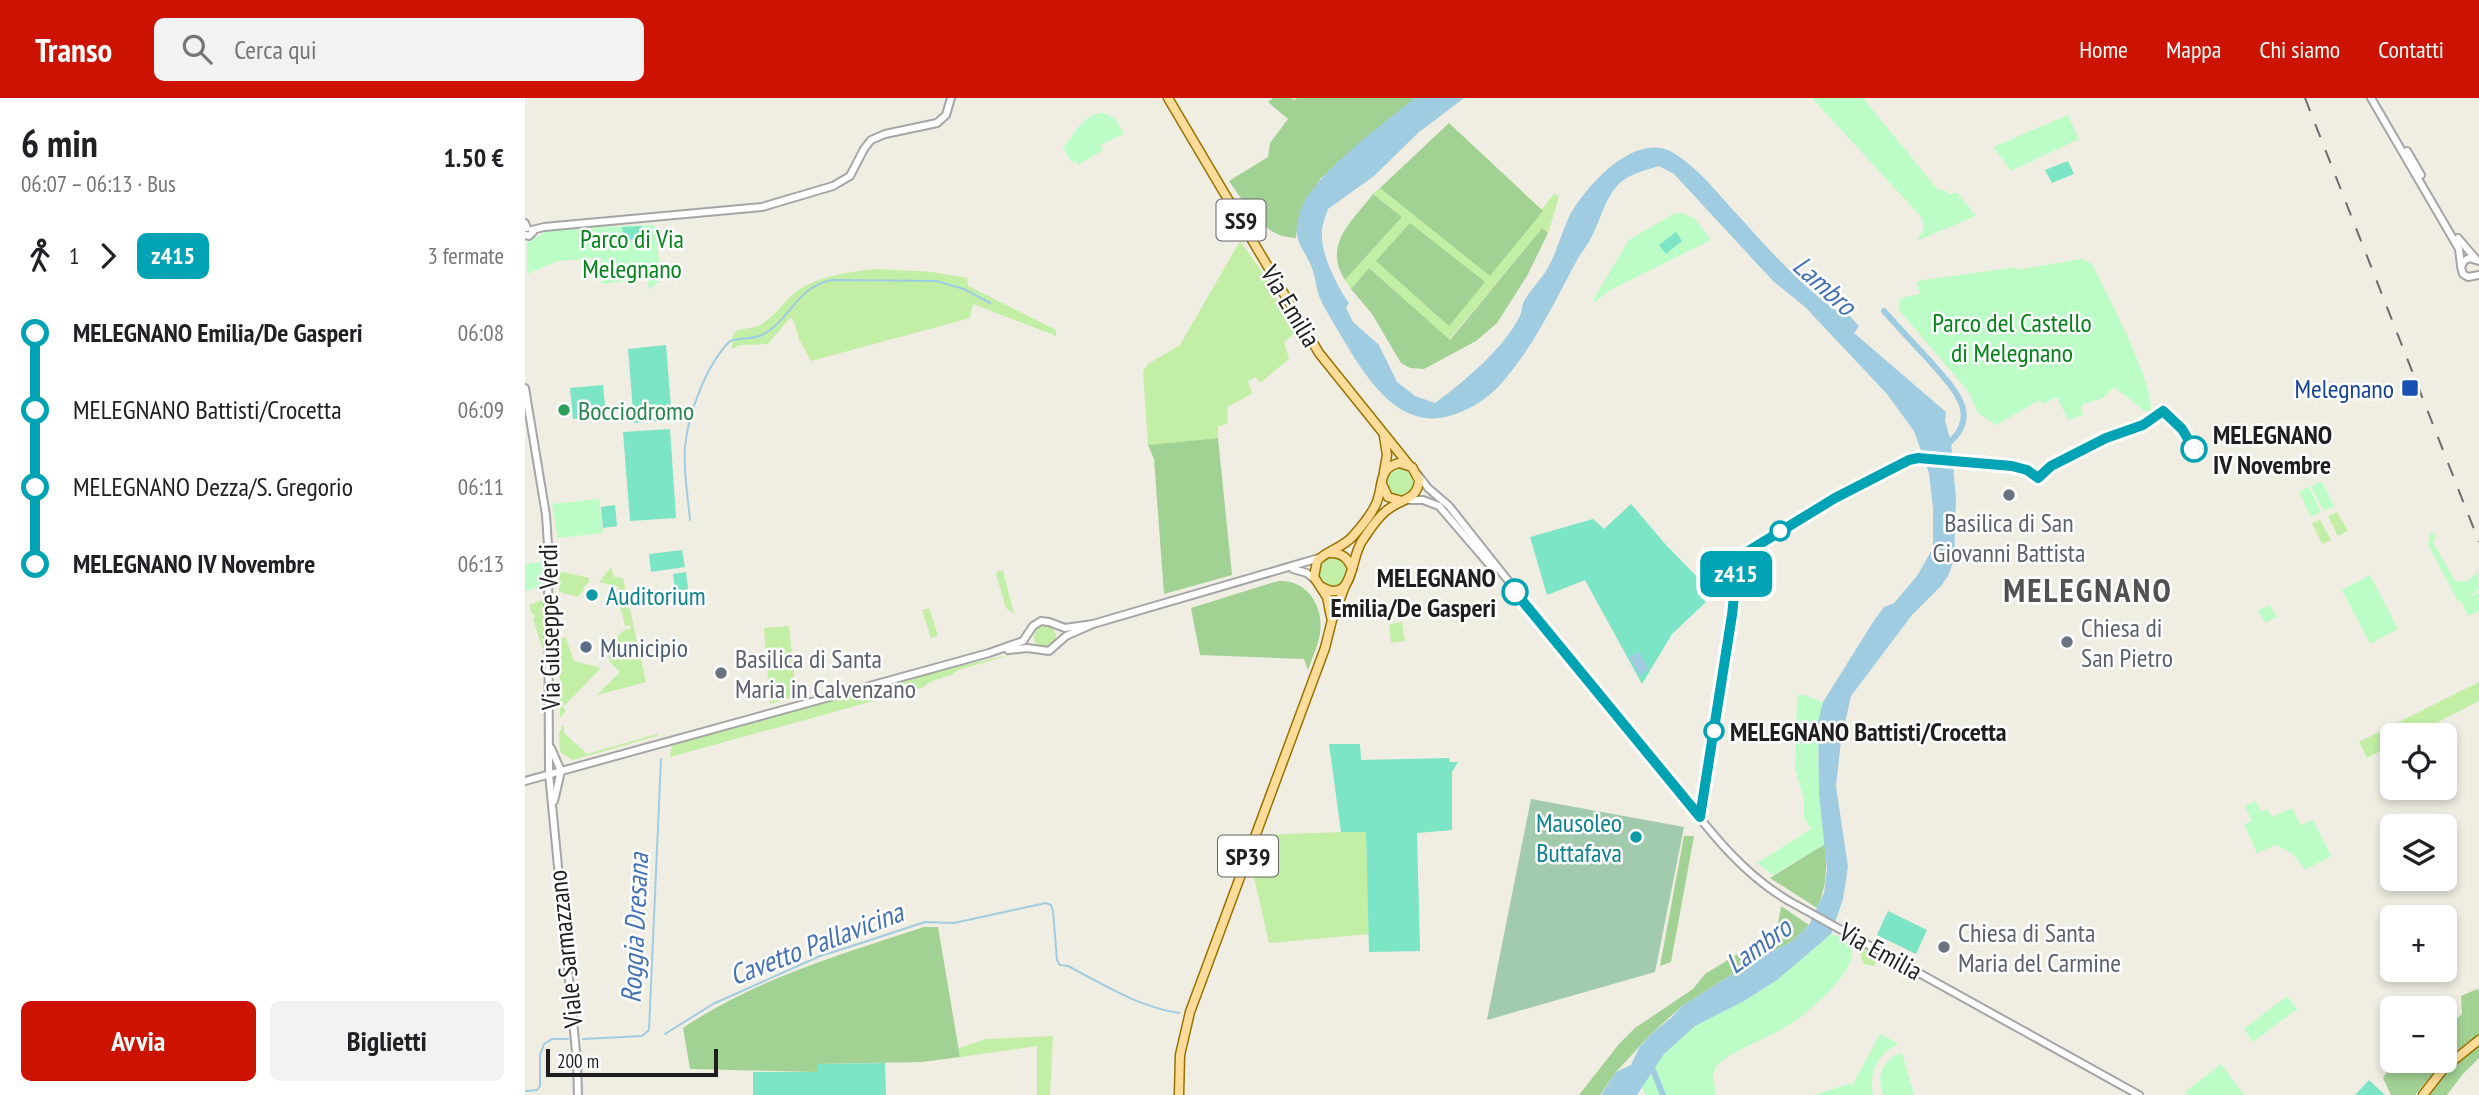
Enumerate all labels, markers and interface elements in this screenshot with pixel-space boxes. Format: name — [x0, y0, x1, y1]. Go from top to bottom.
search box — [154, 18, 644, 81]
text: Transo — [35, 28, 112, 71]
icon: search — [178, 30, 216, 68]
text: Cerca qui — [234, 33, 317, 66]
text: Home — [2079, 34, 2128, 65]
text: Mappa — [2166, 34, 2221, 65]
text: Chi siamo — [2259, 34, 2340, 65]
text: Contatti — [2378, 34, 2444, 65]
text: 6 min — [21, 118, 98, 167]
text: 1.50 € — [443, 141, 504, 174]
text: 06:07 – 06:13 · Bus — [21, 169, 176, 198]
road number: SS9 — [1217, 199, 1265, 240]
park label: Parco di Via Melegnano — [580, 222, 684, 285]
icon: walk — [21, 237, 59, 275]
icon: forward — [89, 237, 127, 275]
text: z415 — [151, 240, 195, 271]
text: 1 — [69, 241, 79, 270]
text: 3 fermate — [427, 241, 504, 270]
water label: Lambro — [1786, 247, 1866, 324]
street label: Via Emilia — [1253, 258, 1328, 353]
park label: Parco del Castello di Melegnano — [1932, 306, 2092, 369]
text: MELEGNANO Emilia/De Gasperi — [73, 316, 363, 349]
text: 06:08 — [458, 318, 504, 347]
place label: Melegnano — [2294, 372, 2394, 405]
marker: Melegnano — [2400, 378, 2420, 398]
text: MELEGNANO Battisti/Crocetta — [73, 393, 342, 426]
place label: Bocciodromo — [578, 394, 694, 427]
text: 06:09 — [458, 395, 504, 424]
marker: Bocciodromo — [556, 402, 572, 418]
place label: MELEGNANO IV Novembre — [2213, 418, 2332, 481]
marker: MELEGNANO IV Novembre — [2181, 436, 2207, 462]
text: MELEGNANO Dezza/S. Gregorio — [73, 470, 353, 503]
text: 06:11 — [458, 472, 504, 501]
marker: Basilica di San Giovanni Battista — [2001, 487, 2017, 503]
place label: Basilica di San Giovanni Battista — [1933, 506, 2085, 569]
unlabelled marker — [1770, 521, 1790, 541]
street label: Via Giuseppe Verdi — [531, 543, 567, 712]
text: MELEGNANO IV Novembre — [73, 547, 315, 580]
text: 06:13 — [458, 549, 504, 578]
line badge: z415 — [1687, 551, 1785, 597]
text: z415 — [1714, 558, 1758, 589]
place label: MELEGNANO Emilia/De Gasperi — [1331, 561, 1496, 624]
district label: MELEGNANO — [2003, 568, 2173, 611]
place label: Auditorium — [606, 579, 706, 612]
marker: MELEGNANO Emilia/De Gasperi — [1502, 579, 1528, 605]
marker: Auditorium — [584, 587, 600, 603]
place label: Chiesa di San Pietro — [2081, 611, 2173, 674]
place label: Municipio — [600, 631, 688, 664]
marker: Chiesa di San Pietro — [2059, 634, 2075, 650]
marker: Municipio — [578, 639, 594, 655]
place label: Basilica di Santa Maria in Calvenzano — [735, 642, 916, 705]
marker: Basilica di Santa Maria in Calvenzano — [713, 665, 729, 681]
place label: MELEGNANO Battisti/Crocetta — [1730, 715, 2007, 748]
marker: MELEGNANO Battisti/Crocetta — [1704, 721, 1724, 741]
map controls — [2380, 723, 2457, 1073]
button: locate — [2380, 723, 2457, 800]
place label: Mausoleo Buttafava — [1536, 806, 1622, 869]
button: layers — [2380, 814, 2457, 891]
marker: Mausoleo Buttafava — [1628, 829, 1644, 845]
road number: SP39 — [1218, 836, 1278, 876]
water label: Roggia Dresana — [612, 850, 656, 1004]
street label: Viale Sarmazzano — [540, 869, 590, 1030]
water label: Cavetto Pallavicina — [724, 892, 910, 993]
button: + — [2380, 905, 2457, 982]
water label: Lambro — [1718, 908, 1800, 981]
street label: Via Emilia — [1833, 914, 1928, 987]
place label: Chiesa di Santa Maria del Carmine — [1958, 916, 2121, 979]
marker: Chiesa di Santa Maria del Carmine — [1936, 939, 1952, 955]
button: − — [2380, 996, 2457, 1073]
button: Avvia — [21, 1001, 256, 1081]
button: Biglietti — [270, 1001, 504, 1081]
scale bar — [546, 1046, 717, 1078]
text: 200 m — [557, 1049, 599, 1073]

